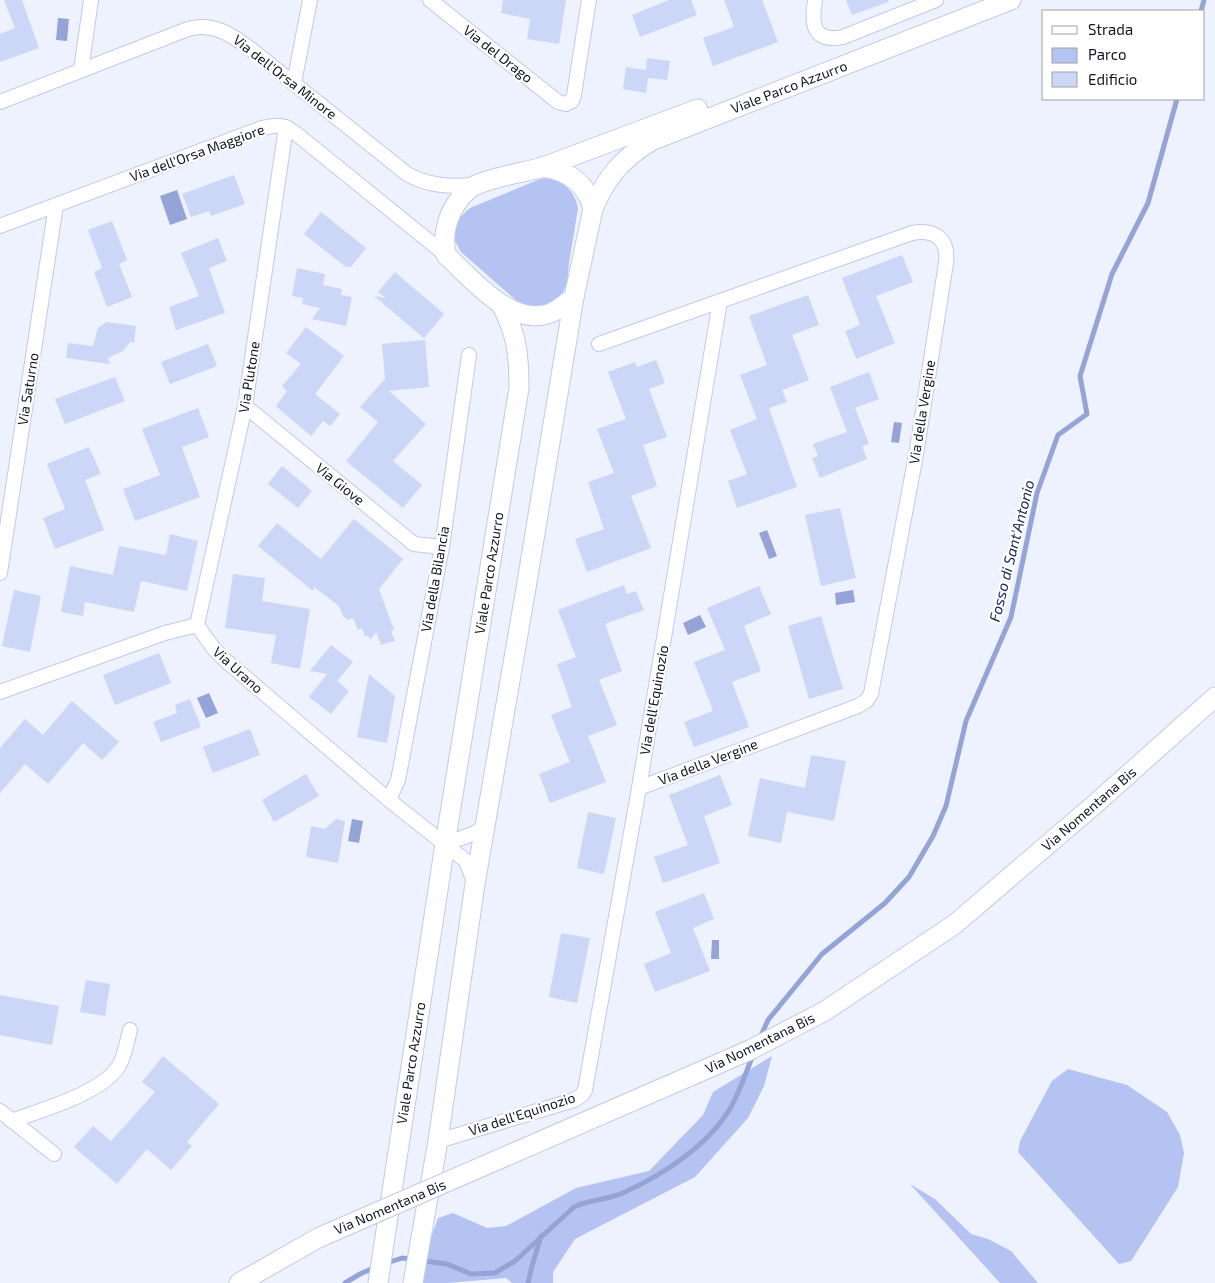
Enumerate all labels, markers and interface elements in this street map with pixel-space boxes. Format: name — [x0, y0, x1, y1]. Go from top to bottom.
legend — [1042, 10, 1205, 100]
text: Strada — [1088, 20, 1133, 38]
street label: Via del Drago — [460, 21, 537, 86]
street label: Via dell'Orsa Minore — [230, 31, 341, 122]
text: Parco — [1088, 45, 1127, 63]
street label: Viale Parco Azzurro — [728, 56, 849, 117]
text: Edificio — [1088, 70, 1137, 88]
street label: Via dell'Orsa Maggiore — [127, 120, 267, 185]
street label: Via Plutone — [234, 340, 263, 414]
street label: Via Saturno — [13, 351, 42, 426]
street label: Via della Vergine — [905, 359, 938, 465]
street label: Via Giove — [313, 459, 368, 508]
water label: Fosso di Sant'Antonio — [985, 478, 1037, 624]
street label: Viale Parco Azzurro — [470, 511, 507, 635]
street label: Via della Bilancia — [417, 524, 452, 633]
street label: Via Urano — [210, 643, 267, 697]
street label: Via dell'Equinozio — [635, 644, 672, 756]
street label: Via della Vergine — [656, 735, 760, 788]
street label: Via Nomentana Bis — [1038, 763, 1139, 854]
street label: Viale Parco Azzurro — [392, 1001, 429, 1125]
street label: Via Nomentana Bis — [702, 1009, 817, 1076]
street label: Via dell'Equinozio — [466, 1088, 577, 1139]
street label: Via Nomentana Bis — [331, 1175, 448, 1238]

